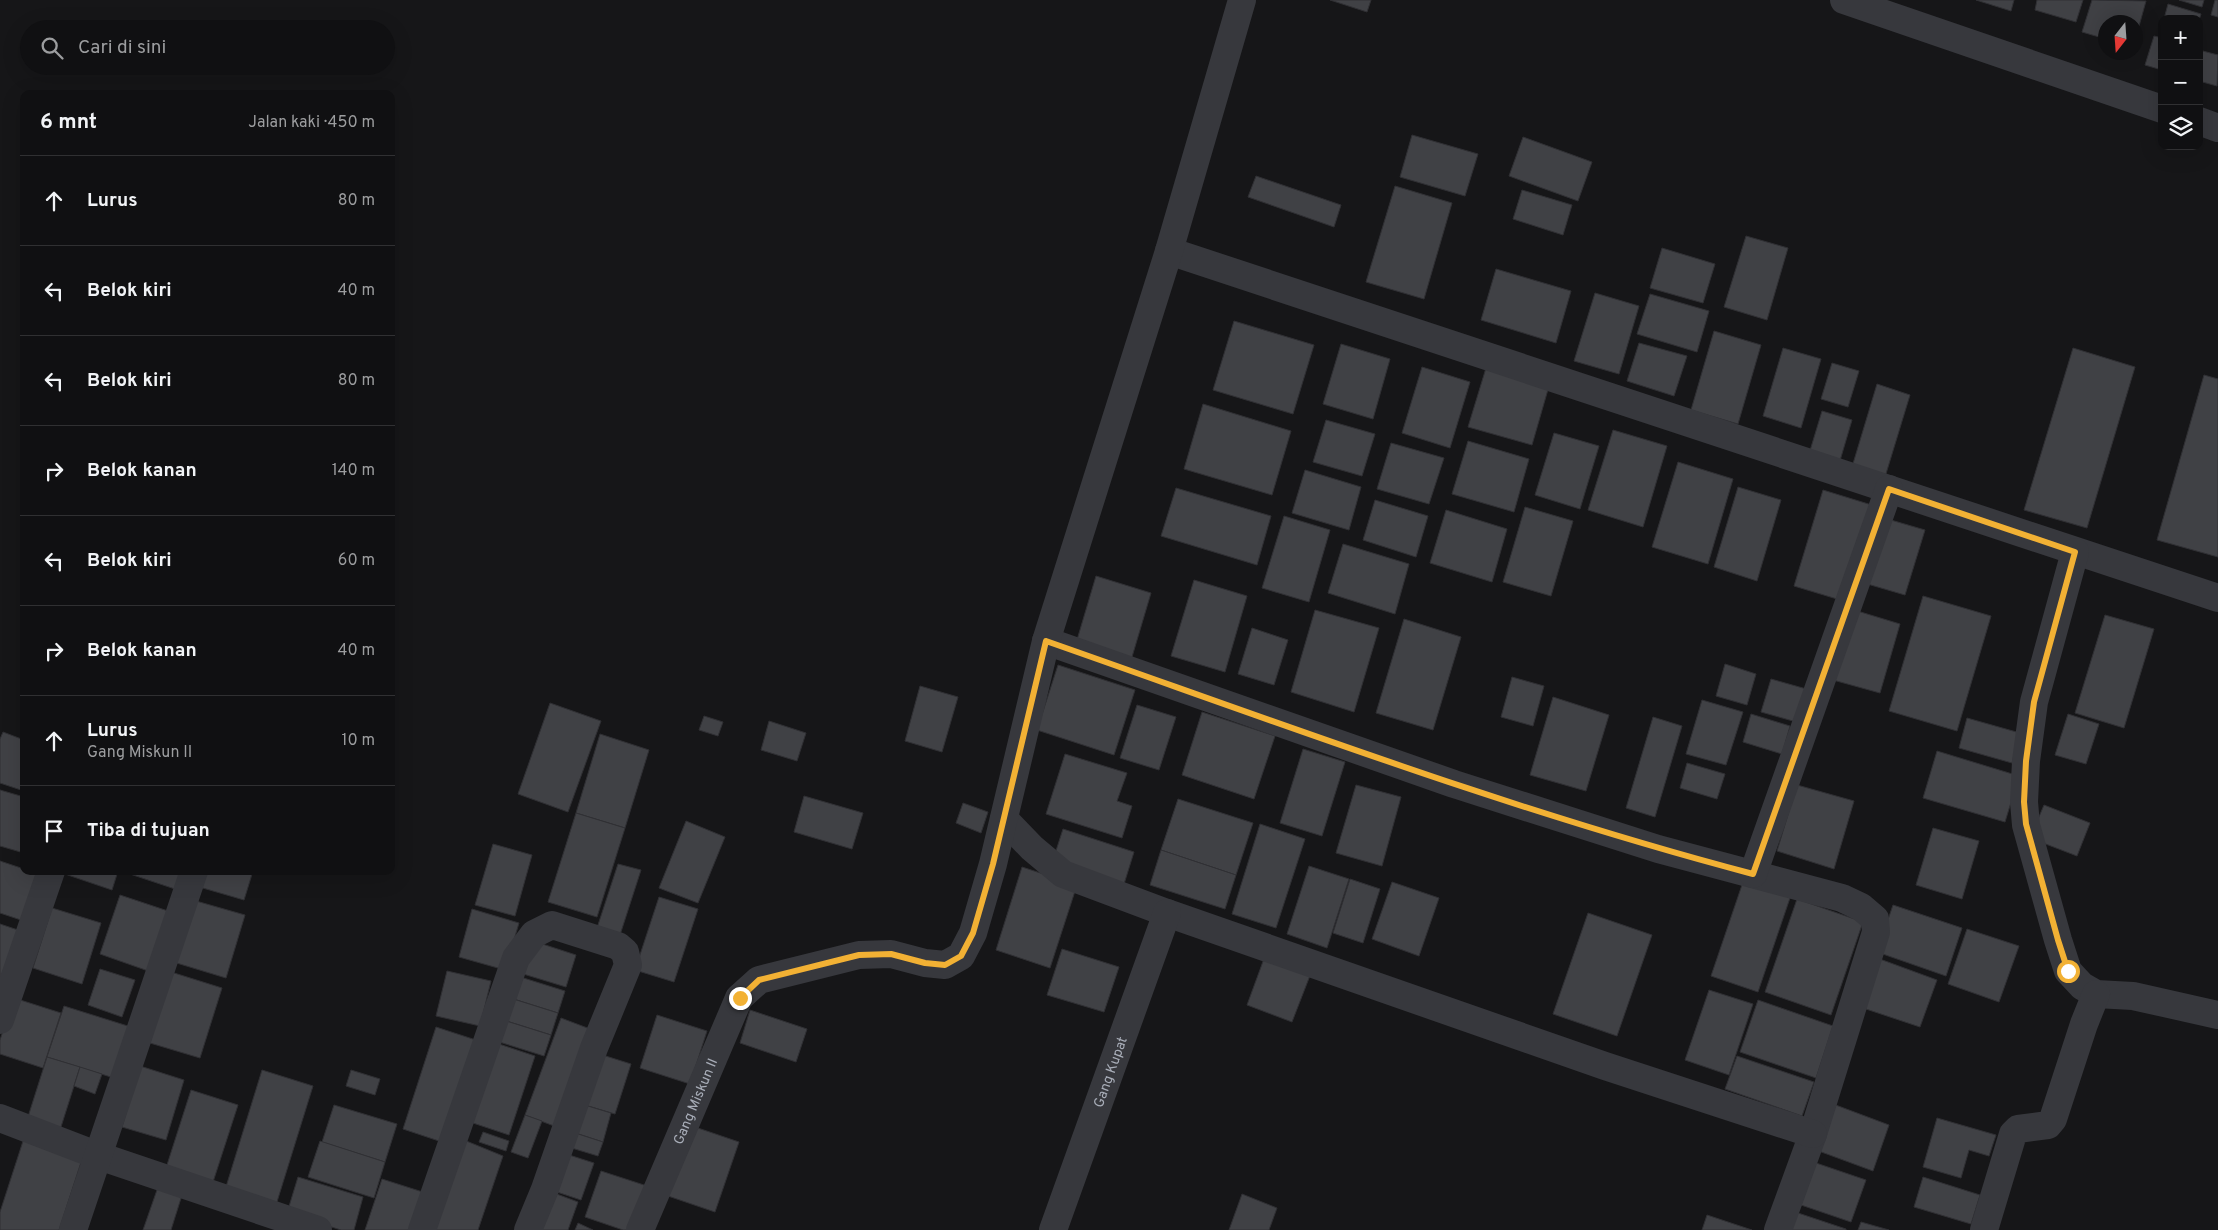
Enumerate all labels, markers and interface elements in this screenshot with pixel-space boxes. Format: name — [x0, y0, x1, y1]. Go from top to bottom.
north arrow — [2098, 15, 2143, 60]
map controls — [2158, 15, 2203, 150]
button: + — [2158, 15, 2203, 60]
search box — [20, 20, 395, 75]
icon: search — [38, 34, 66, 62]
text: Cari di sini — [78, 36, 166, 60]
button: − — [2158, 60, 2203, 105]
button: layers — [2158, 105, 2203, 150]
text: 6 mnt — [40, 109, 97, 136]
text: Jalan kaki · 450 m — [248, 113, 375, 133]
icon: ahead — [40, 187, 68, 215]
text: Lurus — [87, 189, 138, 213]
text: 80 m — [338, 191, 375, 211]
icon: left — [40, 277, 68, 305]
text: Belok kiri — [87, 279, 172, 303]
text: 40 m — [337, 281, 375, 301]
icon: left — [40, 367, 68, 395]
text: Belok kiri — [87, 369, 172, 393]
text: 80 m — [338, 371, 375, 391]
icon: right — [40, 457, 68, 485]
text: Belok kanan — [87, 459, 197, 483]
text: 140 m — [332, 461, 375, 481]
icon: left — [40, 547, 68, 575]
text: Belok kiri — [87, 549, 172, 573]
text: 60 m — [338, 551, 375, 571]
icon: right — [40, 637, 68, 665]
text: Belok kanan — [87, 639, 197, 663]
text: 40 m — [337, 641, 375, 661]
text: Lurus — [87, 719, 138, 743]
icon: ahead — [40, 727, 68, 755]
text: 10 m — [341, 731, 375, 751]
text: Gang Miskun II — [87, 743, 192, 763]
icon: arrive — [40, 817, 68, 845]
text: Tiba di tujuan — [87, 819, 210, 843]
route start — [2057, 960, 2080, 983]
route end — [729, 987, 752, 1010]
street label: Gang Kupat — [1091, 1035, 1132, 1110]
street label: Gang Miskun II — [670, 1056, 722, 1148]

